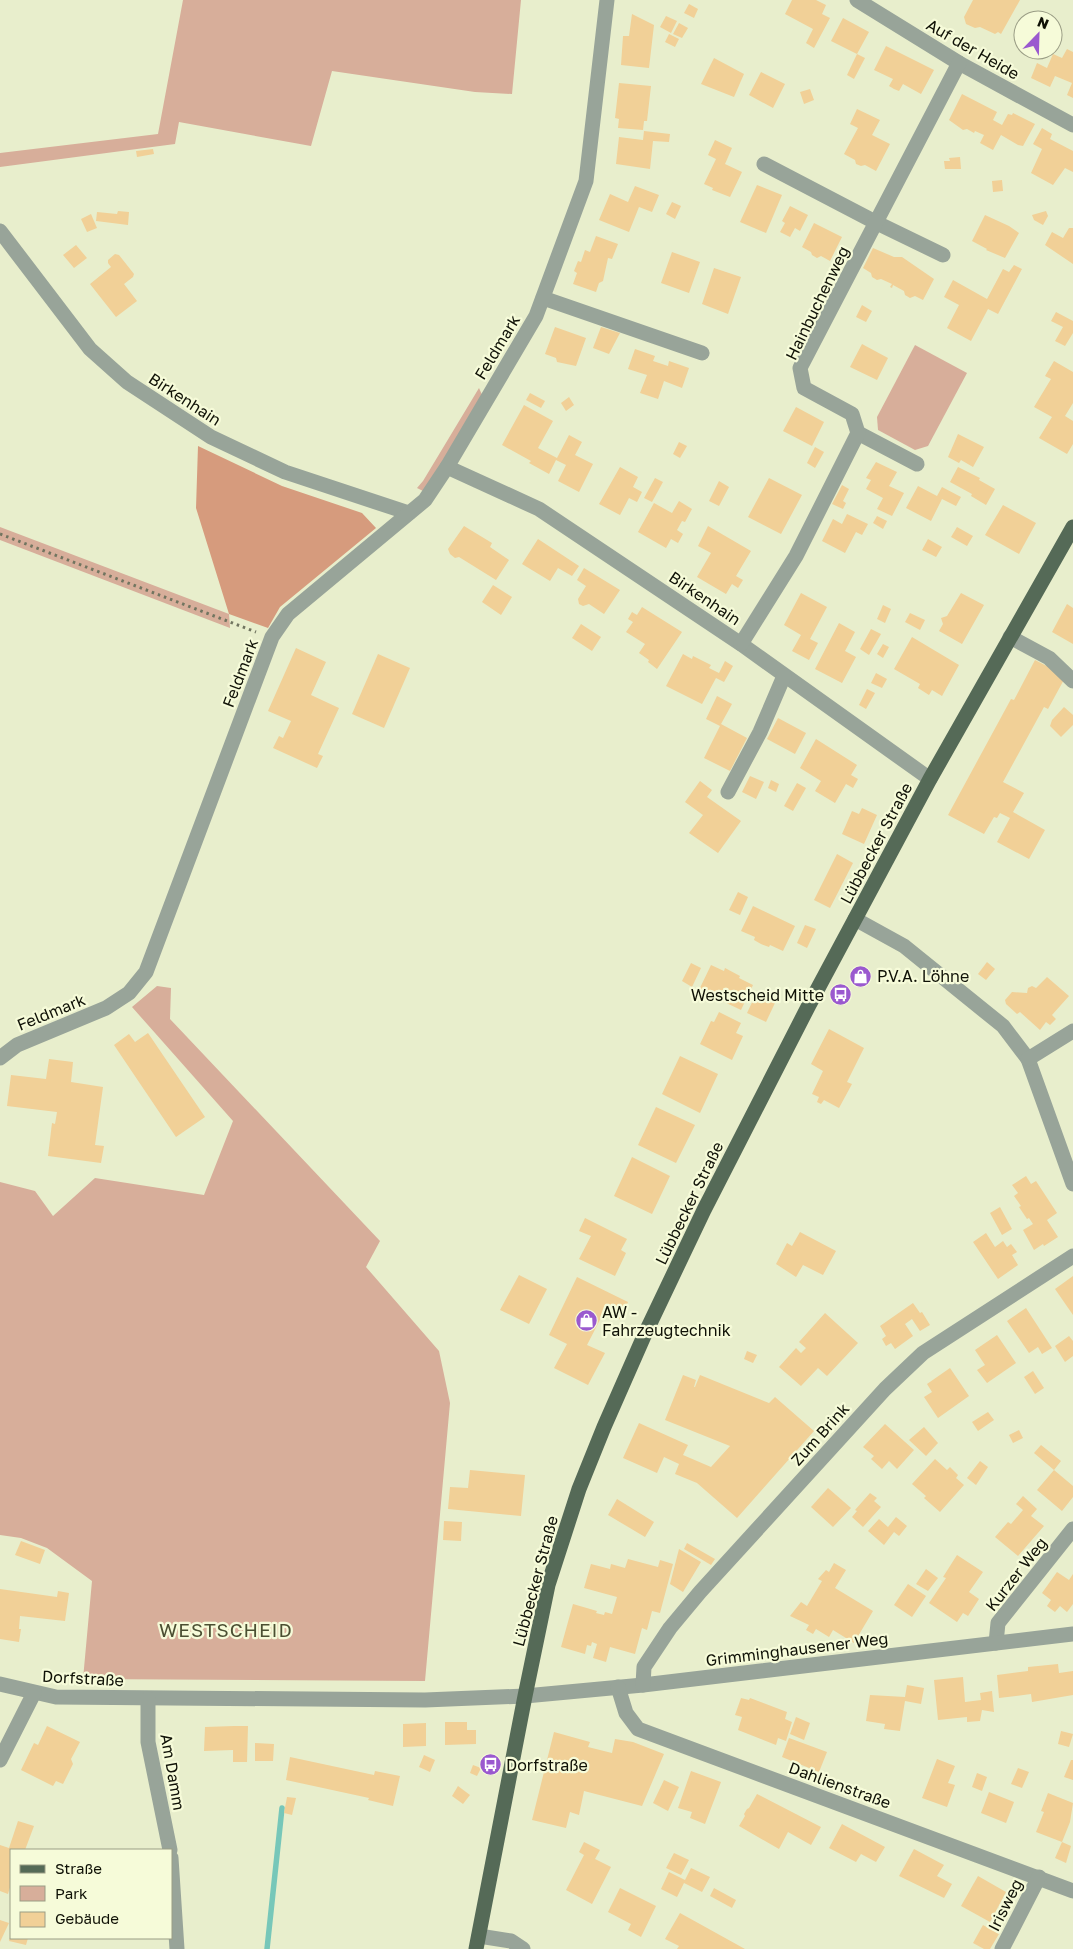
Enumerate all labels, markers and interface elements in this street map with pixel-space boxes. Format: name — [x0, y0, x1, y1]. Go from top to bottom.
north arrow — [1013, 10, 1063, 60]
text: N — [1035, 13, 1051, 32]
street label: Auf der Heide — [923, 14, 1023, 84]
street label: Hainbuchenweg — [781, 243, 853, 363]
street label: Feldmark — [470, 311, 524, 383]
street label: Birkenhain — [145, 368, 225, 430]
street label: Birkenhain — [665, 567, 745, 629]
street label: Feldmark — [218, 636, 262, 710]
street label: Lübbecker Straße — [836, 779, 916, 907]
shop icon: P.V.A. Löhne — [849, 964, 873, 988]
place label: P.V.A. Löhne — [877, 966, 969, 986]
bus stop icon: Westscheid Mitte — [828, 983, 852, 1007]
place label: Westscheid Mitte — [691, 985, 824, 1005]
street label: Feldmark — [14, 989, 88, 1035]
street label: Lübbecker Straße — [651, 1138, 727, 1268]
place label: AW - Fahrzeugtechnik — [602, 1302, 731, 1340]
shop icon: AW - Fahrzeugtechnik — [574, 1309, 598, 1333]
street label: Zum Brink — [787, 1399, 853, 1469]
street label: Lübbecker Straße — [508, 1513, 562, 1649]
street label: Kurzer Weg — [981, 1533, 1051, 1615]
district label: WESTSCHEID — [159, 1618, 293, 1641]
street label: Grimminghausener Weg — [705, 1628, 889, 1670]
street label: Dorfstraße — [42, 1666, 124, 1690]
street label: Am Damm — [156, 1732, 190, 1812]
bus stop icon: Dorfstraße — [478, 1753, 502, 1777]
place label: Dorfstraße — [506, 1755, 588, 1775]
street label: Dahlienstraße — [786, 1757, 894, 1813]
legend — [10, 1849, 172, 1939]
text: Straße — [55, 1859, 102, 1877]
street label: Irisweg — [983, 1876, 1027, 1934]
text: Park — [55, 1884, 88, 1902]
text: Gebäude — [55, 1909, 119, 1927]

